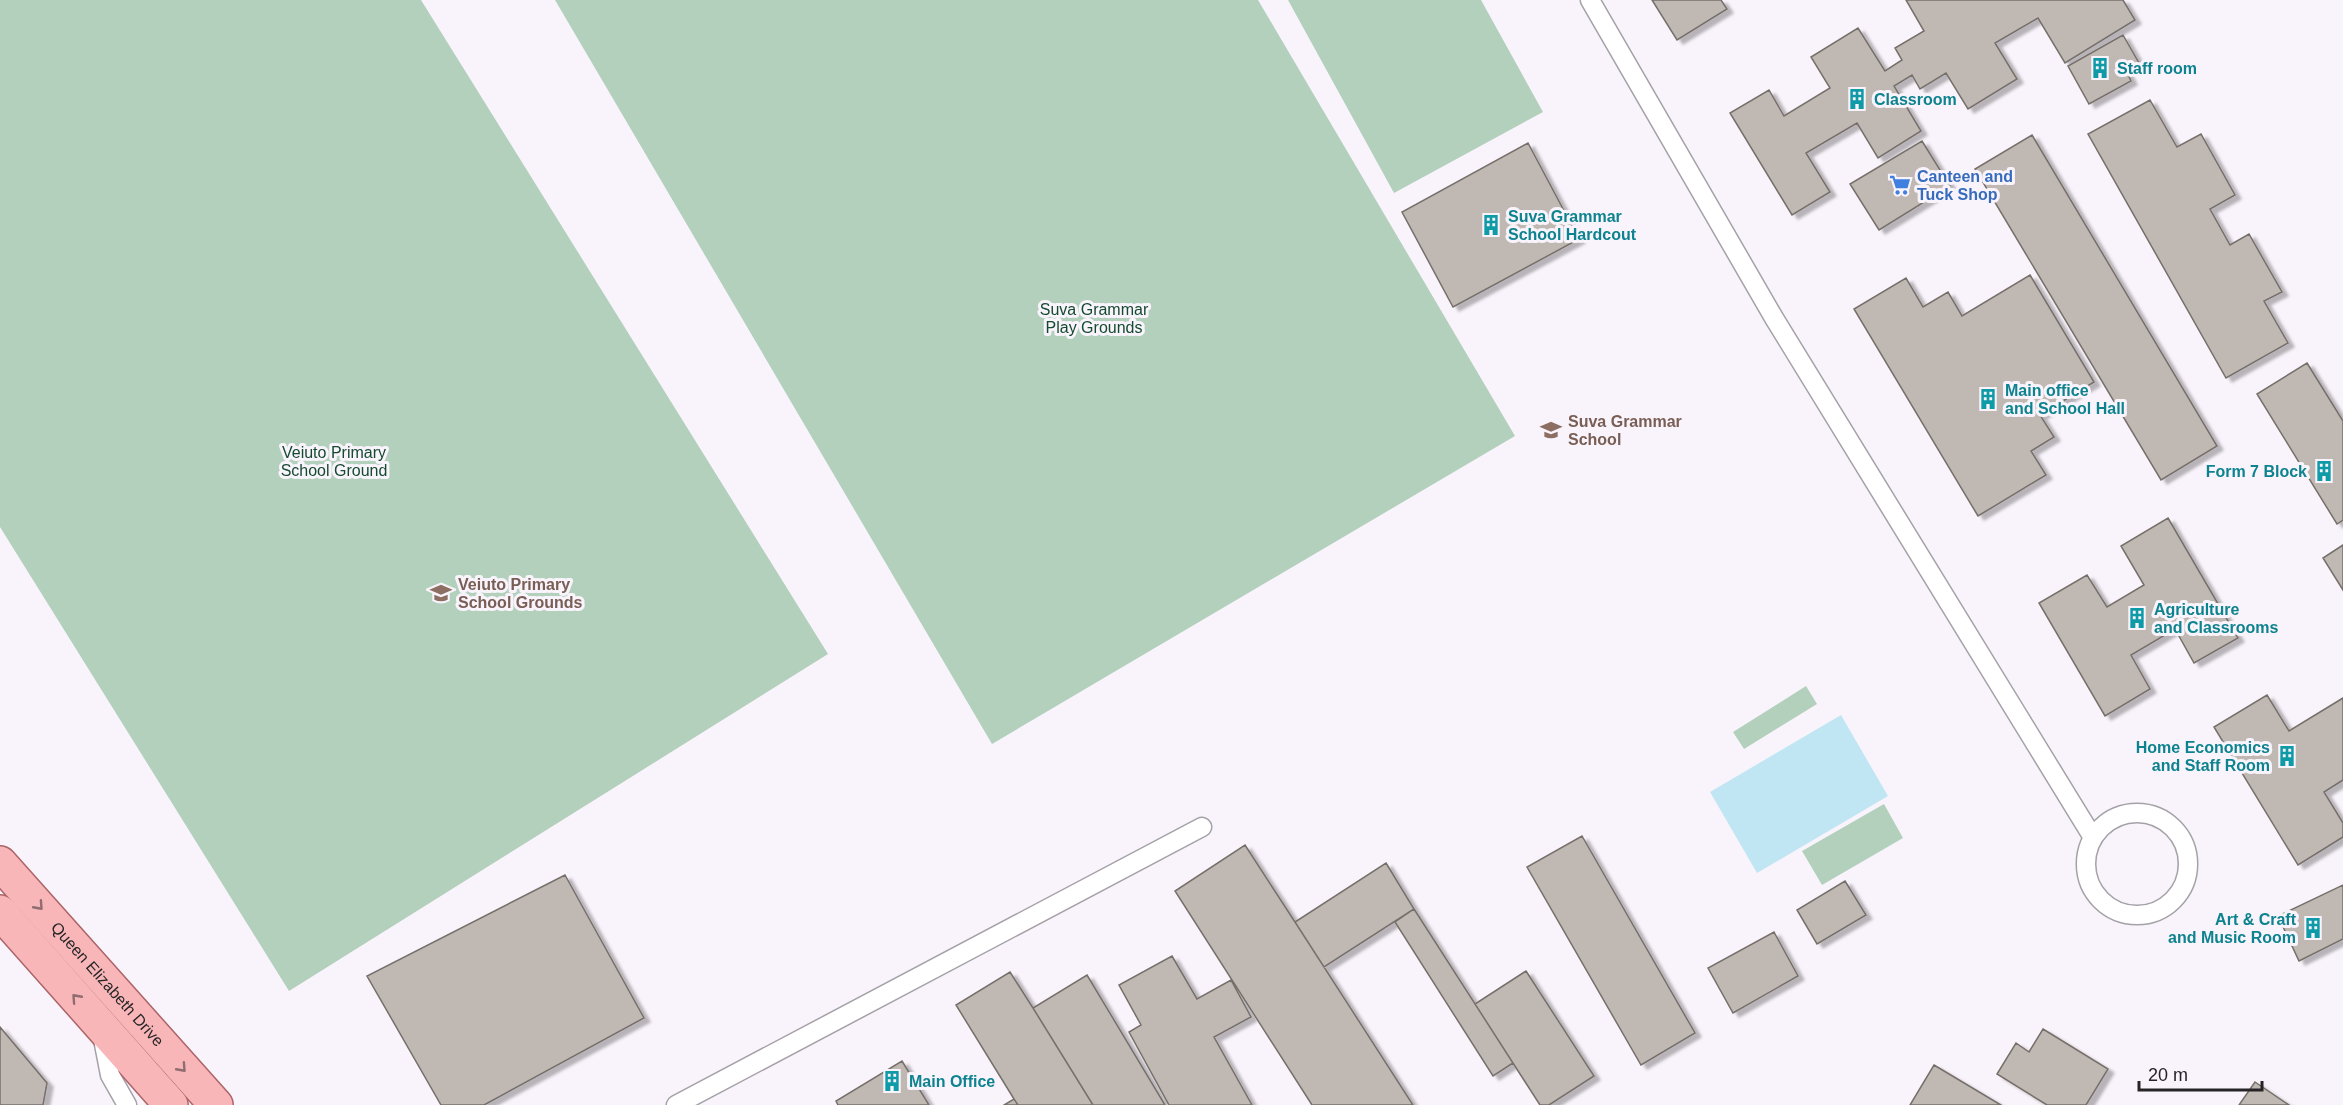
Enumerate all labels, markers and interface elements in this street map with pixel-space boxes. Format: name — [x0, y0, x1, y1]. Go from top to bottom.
building icon: Staff room — [2088, 56, 2112, 80]
place label: Staff room — [2117, 60, 2197, 77]
building icon: Classroom — [1845, 87, 1869, 111]
place label: Classroom — [1874, 91, 1957, 108]
place label: Canteen and Tuck Shop — [1917, 168, 2013, 203]
supermarket icon: Canteen and Tuck Shop — [1888, 173, 1912, 197]
place label: Suva Grammar School Hardcout — [1508, 208, 1637, 243]
building icon: Suva Grammar School Hardcout — [1479, 213, 1503, 237]
park label: Suva Grammar Play Grounds — [1040, 301, 1149, 336]
place label: Main office and School Hall — [2005, 382, 2125, 417]
building icon: Main office and School Hall — [1976, 387, 2000, 411]
place label: Suva Grammar School — [1568, 413, 1682, 448]
school or university icon: Suva Grammar School — [1539, 418, 1563, 442]
park label: Veiuto Primary School Ground — [281, 444, 387, 479]
building icon: Form 7 Block — [2312, 459, 2336, 483]
place label: Form 7 Block — [2206, 463, 2307, 480]
place label: Veiuto Primary School Grounds — [458, 576, 583, 611]
school or university icon: Veiuto Primary School Grounds — [429, 581, 453, 605]
place label: Agriculture and Classrooms — [2154, 601, 2279, 636]
building icon: Agriculture and Classrooms — [2125, 606, 2149, 630]
place label: Home Economics and Staff Room — [2136, 739, 2270, 774]
building icon: Home Economics and Staff Room — [2275, 744, 2299, 768]
one-way arrow — [32, 899, 43, 910]
place label: Art & Craft and Music Room — [2168, 911, 2297, 946]
building icon: Art & Craft and Music Room — [2301, 916, 2325, 940]
street label: Queen Elizabeth Drive — [48, 918, 168, 1049]
one-way arrow — [72, 994, 83, 1005]
scale bar — [2139, 1054, 2262, 1092]
one-way arrow — [175, 1061, 186, 1072]
text: 20 m — [2148, 1065, 2188, 1085]
building icon: Main Office — [880, 1069, 904, 1093]
place label: Main Office — [909, 1073, 995, 1090]

